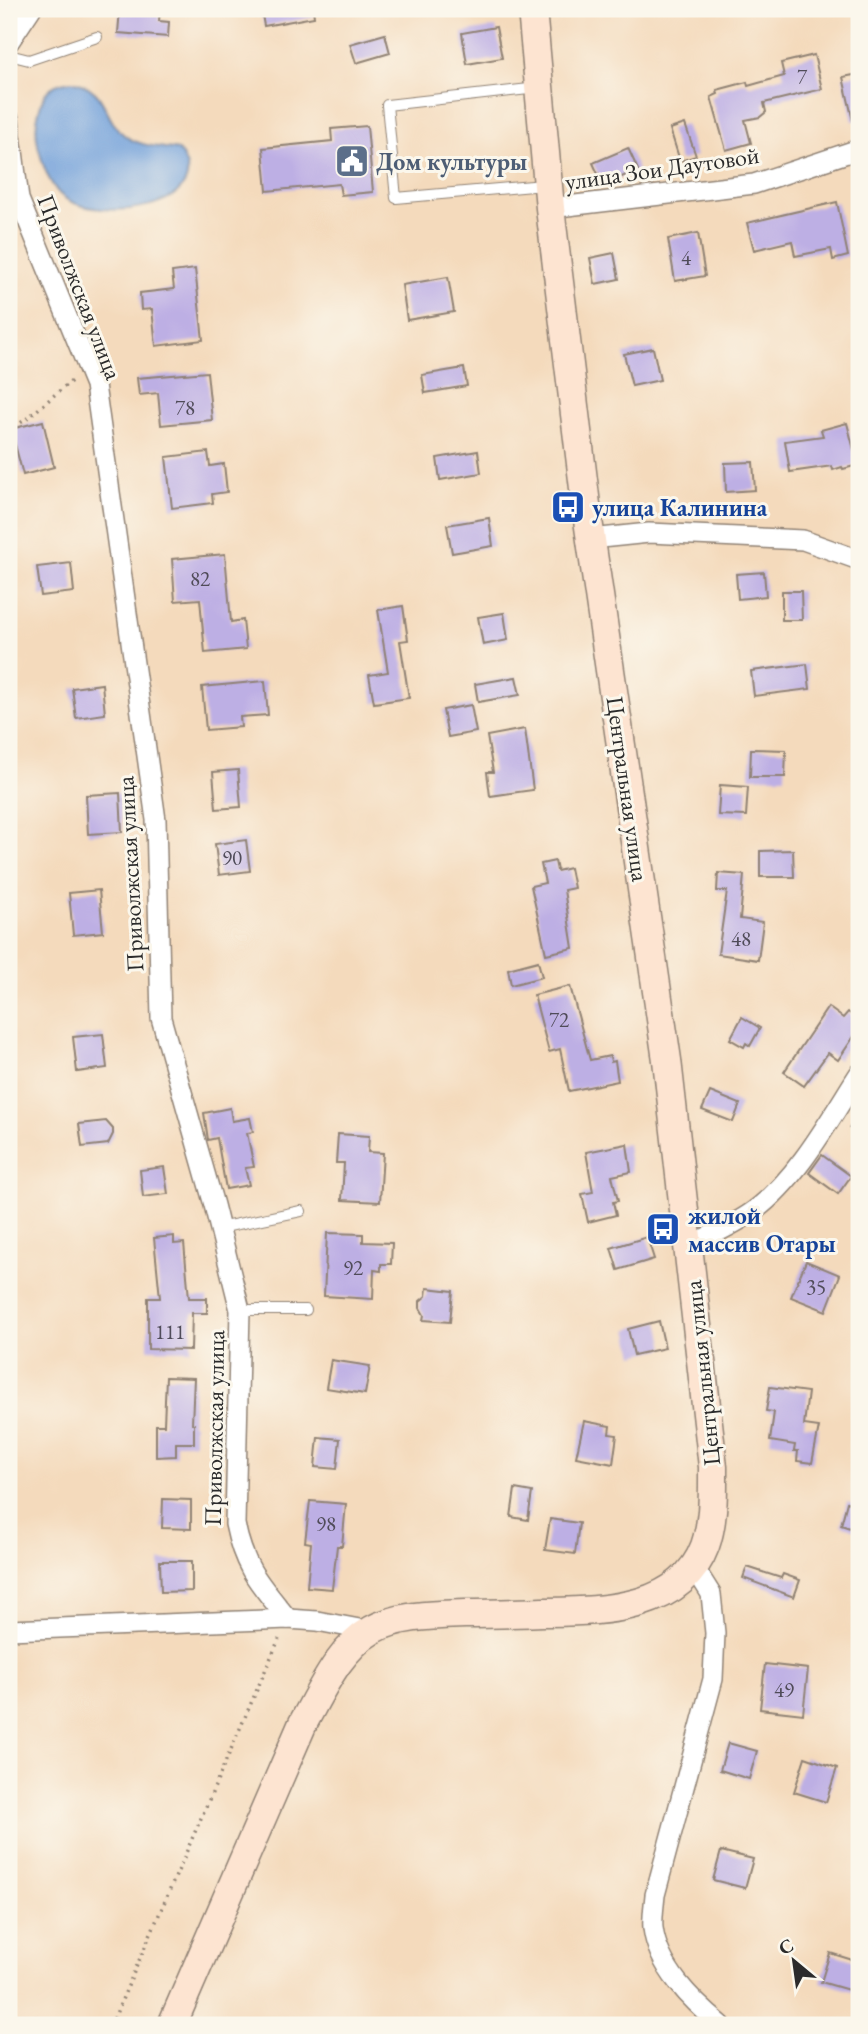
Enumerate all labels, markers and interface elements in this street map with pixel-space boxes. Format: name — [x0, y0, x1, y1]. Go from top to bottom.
house number: 7 — [797, 63, 808, 90]
street label: улица Зои Даутовой — [563, 139, 761, 197]
public building icon: Дом культуры — [333, 142, 371, 180]
place label: Дом культуры — [376, 146, 527, 178]
street label: Приволжская улица — [30, 190, 130, 384]
house number: 4 — [681, 244, 692, 271]
house number: 78 — [175, 394, 195, 421]
bus stop icon: улица Калинина — [549, 488, 587, 526]
place label: улица Калинина — [592, 492, 768, 524]
house number: 82 — [190, 565, 210, 592]
street label: Центральная улица — [600, 695, 656, 884]
street label: Приволжская улица — [109, 775, 151, 973]
house number: 90 — [222, 844, 242, 871]
house number: 48 — [731, 925, 751, 952]
house number: 72 — [549, 1006, 569, 1033]
place label: жилой массив Отары — [688, 1200, 836, 1259]
bus stop icon: жилой массив Отары — [644, 1210, 682, 1248]
house number: 92 — [343, 1254, 363, 1281]
house number: 35 — [806, 1273, 826, 1300]
street label: Центральная улица — [677, 1278, 727, 1467]
house number: 111 — [155, 1318, 185, 1345]
street label: Приволжская улица — [197, 1329, 231, 1526]
house number: 98 — [316, 1510, 336, 1537]
house number: 49 — [774, 1676, 794, 1703]
north arrow — [760, 1926, 830, 1996]
text: С — [774, 1932, 798, 1961]

